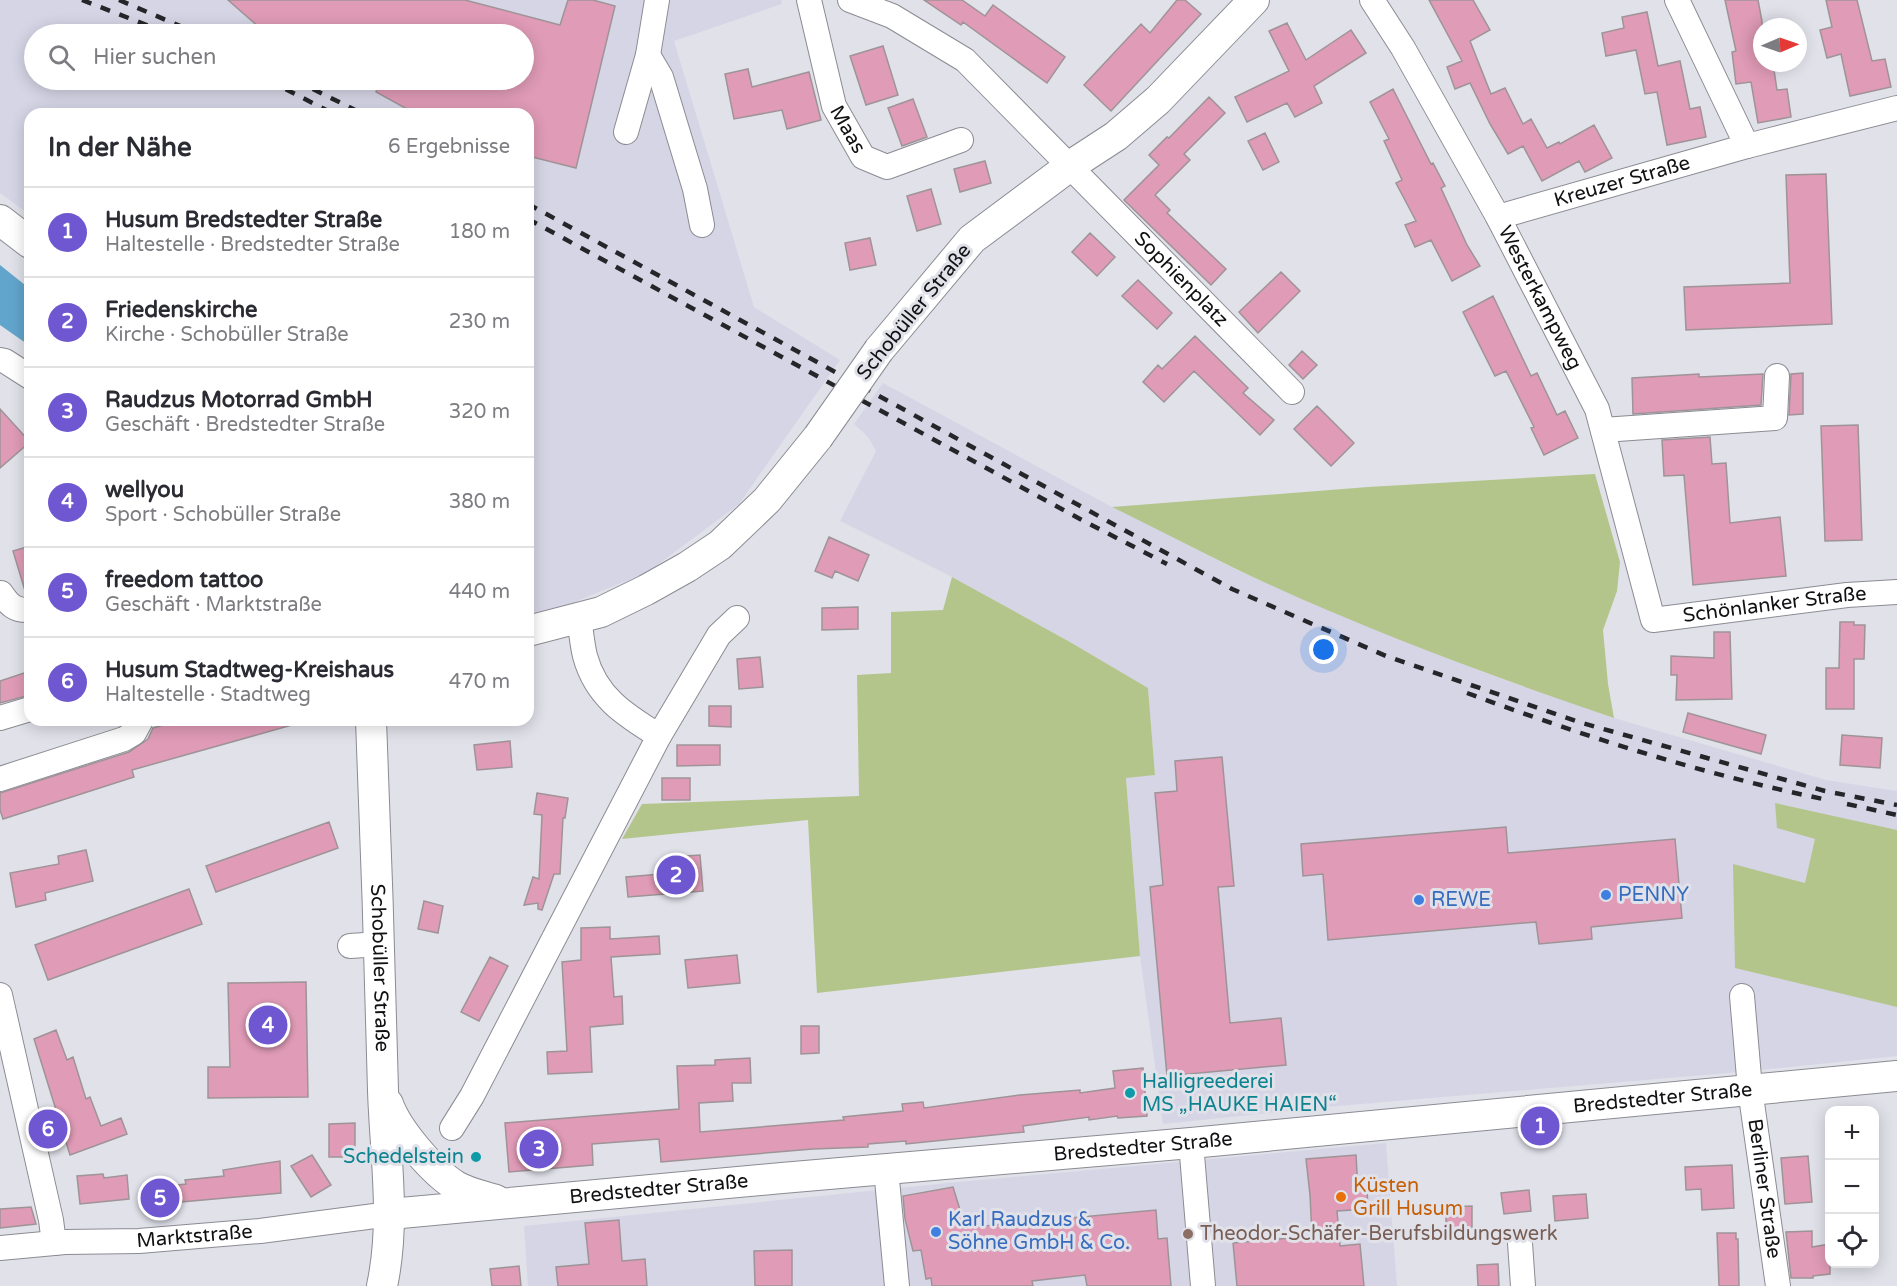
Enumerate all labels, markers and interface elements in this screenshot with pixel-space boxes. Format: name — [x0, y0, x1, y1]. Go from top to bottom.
north arrow — [1753, 18, 1807, 72]
search box — [24, 24, 534, 90]
icon: search — [45, 41, 78, 74]
text: Hier suchen — [93, 44, 216, 70]
street label: Maas — [824, 101, 871, 158]
text: In der Nähe — [48, 132, 192, 163]
text: 6 Ergebnisse — [388, 135, 510, 159]
street label: Kreuzer Straße — [1551, 151, 1693, 212]
text: Husum Bredstedter Straße — [105, 207, 382, 233]
text: 1 — [61, 220, 74, 244]
text: 180 m — [449, 220, 510, 244]
street label: Westerkampweg — [1493, 222, 1587, 374]
street label: Sophienplatz — [1129, 227, 1233, 332]
text: Haltestelle · Bredstedter Straße — [105, 233, 400, 257]
street label: Schobüller Straße — [852, 239, 976, 385]
text: Friedenskirche — [105, 297, 258, 323]
text: 2 — [61, 310, 74, 334]
text: 230 m — [449, 310, 510, 334]
text: Kirche · Schobüller Straße — [105, 323, 349, 347]
text: Raudzus Motorrad GmbH — [105, 387, 373, 413]
text: 3 — [61, 400, 74, 424]
text: 320 m — [449, 400, 510, 424]
text: Geschäft · Bredstedter Straße — [105, 413, 385, 437]
text: wellyou — [105, 477, 184, 503]
text: 4 — [61, 490, 74, 514]
text: 380 m — [449, 490, 510, 514]
text: Sport · Schobüller Straße — [105, 503, 341, 527]
text: freedom tattoo — [105, 567, 264, 593]
text: 5 — [61, 580, 74, 604]
text: 440 m — [449, 580, 510, 604]
street label: Schönlanker Straße — [1681, 582, 1867, 628]
text: Geschäft · Marktstraße — [105, 593, 322, 617]
your location — [1309, 635, 1338, 664]
text: Husum Stadtweg-Kreishaus — [105, 657, 394, 683]
text: 6 — [61, 670, 74, 694]
text: 470 m — [449, 670, 510, 694]
text: Haltestelle · Stadtweg — [105, 683, 311, 707]
pin: 2 — [656, 852, 696, 898]
street label: Schobüller Straße — [365, 883, 394, 1052]
place label: PENNY — [1618, 883, 1689, 907]
place label: REWE — [1431, 888, 1491, 912]
marker: PENNY — [1599, 888, 1613, 902]
marker: REWE — [1412, 893, 1426, 907]
pin: 4 — [248, 1002, 288, 1048]
place label: Halligreederei MS „HAUKE HAIEN“ — [1142, 1070, 1337, 1117]
street label: Bredstedter Straße — [1572, 1078, 1753, 1119]
marker: Halligreederei MS „HAUKE HAIEN“ — [1123, 1086, 1137, 1100]
pin: 1 — [1520, 1104, 1560, 1148]
pin: 6 — [28, 1106, 68, 1152]
map controls — [1825, 1106, 1879, 1268]
button: + — [1825, 1106, 1879, 1160]
street label: Berliner Straße — [1742, 1117, 1786, 1260]
pin: 3 — [520, 1126, 558, 1172]
street label: Bredstedter Straße — [1052, 1127, 1234, 1167]
place label: Schedelstein — [343, 1145, 464, 1169]
marker: Schedelstein — [469, 1150, 483, 1164]
button: − — [1825, 1160, 1879, 1214]
street label: Bredstedter Straße — [568, 1169, 749, 1209]
place label: Küsten Grill Husum — [1353, 1174, 1463, 1221]
pin: 5 — [140, 1176, 180, 1220]
marker: Küsten Grill Husum — [1334, 1190, 1348, 1204]
place label: Karl Raudzus & Söhne GmbH & Co. — [948, 1208, 1130, 1255]
button: locate — [1825, 1214, 1879, 1268]
street label: Marktstraße — [136, 1220, 254, 1253]
place label: Theodor-Schäfer-Berufsbildungswerk — [1200, 1222, 1558, 1246]
marker: Karl Raudzus & Söhne GmbH & Co. — [929, 1225, 943, 1239]
marker: Theodor-Schäfer-Berufsbildungswerk — [1181, 1227, 1195, 1241]

